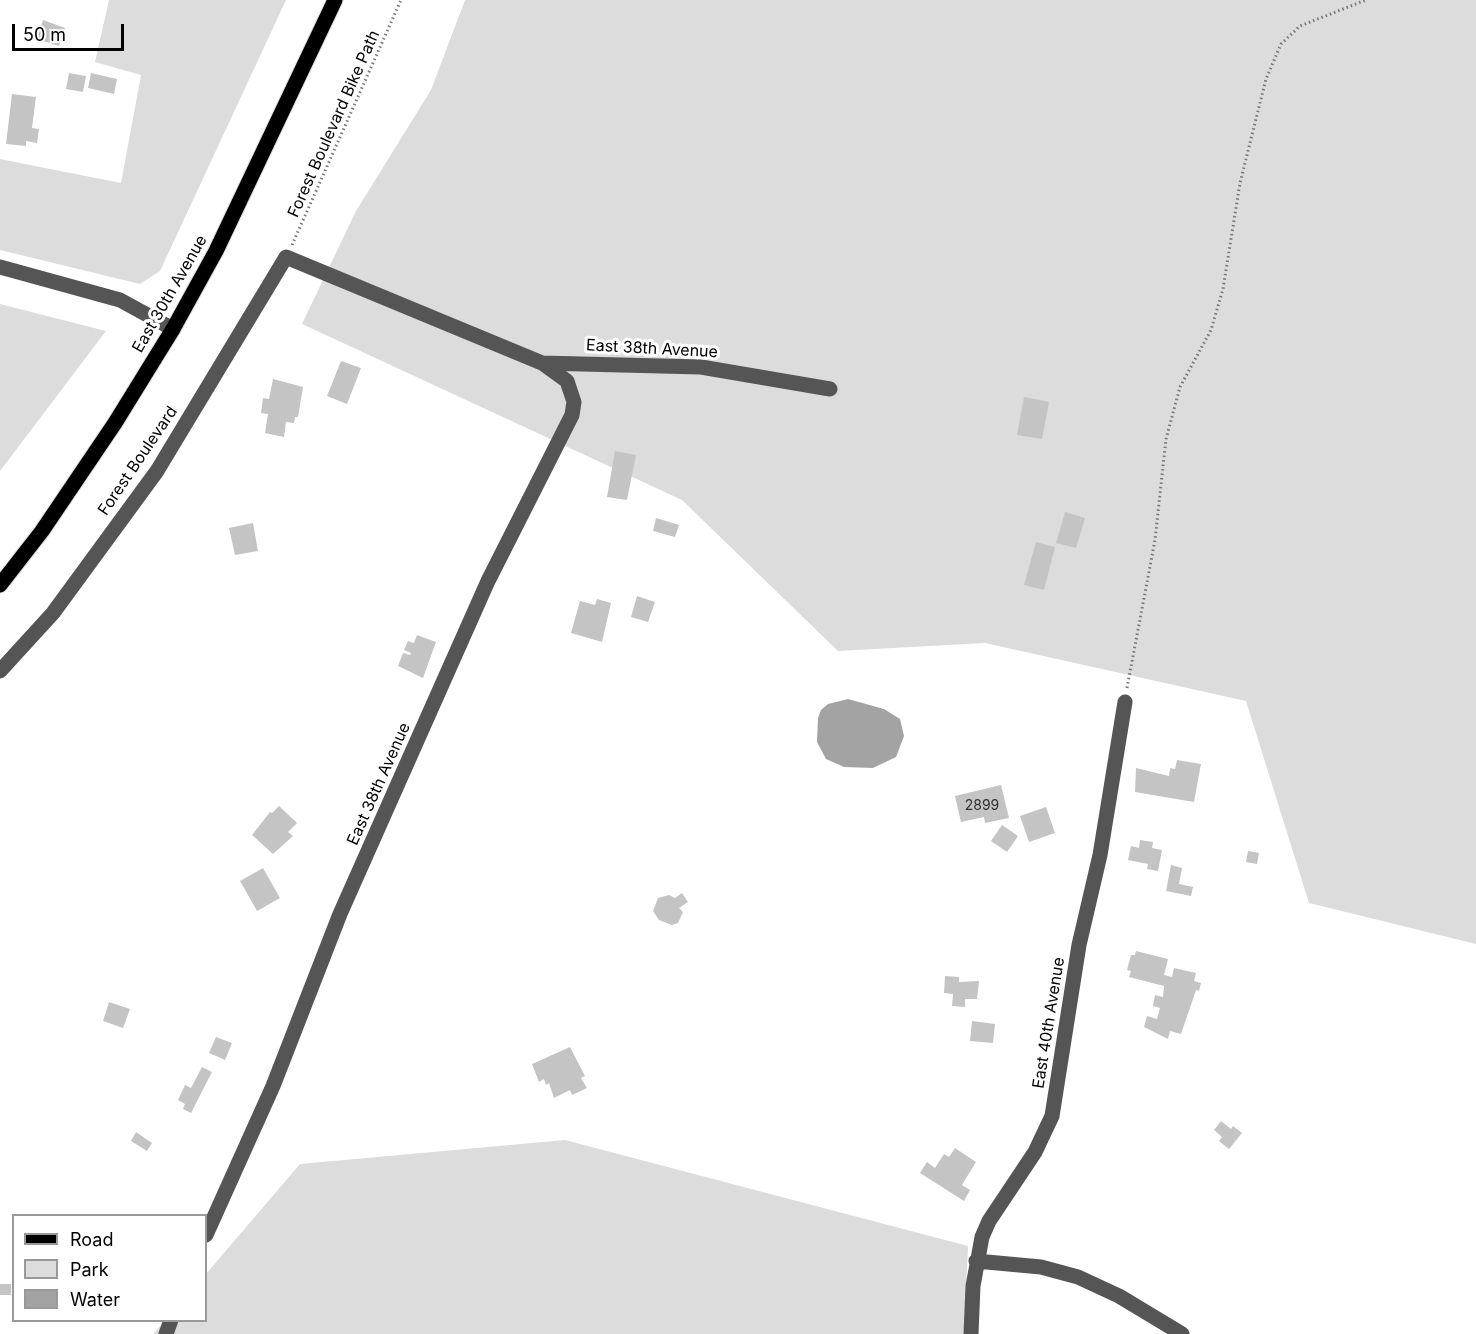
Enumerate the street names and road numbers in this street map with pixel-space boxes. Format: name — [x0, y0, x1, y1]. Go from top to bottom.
street label: Forest Boulevard Bike Path — [284, 28, 384, 220]
street label: East 30th Avenue — [129, 232, 211, 356]
street label: East 38th Avenue — [586, 336, 718, 362]
street label: Forest Boulevard — [94, 403, 182, 519]
street label: East 38th Avenue — [343, 720, 415, 848]
street label: East 40th Avenue — [1029, 956, 1069, 1090]

